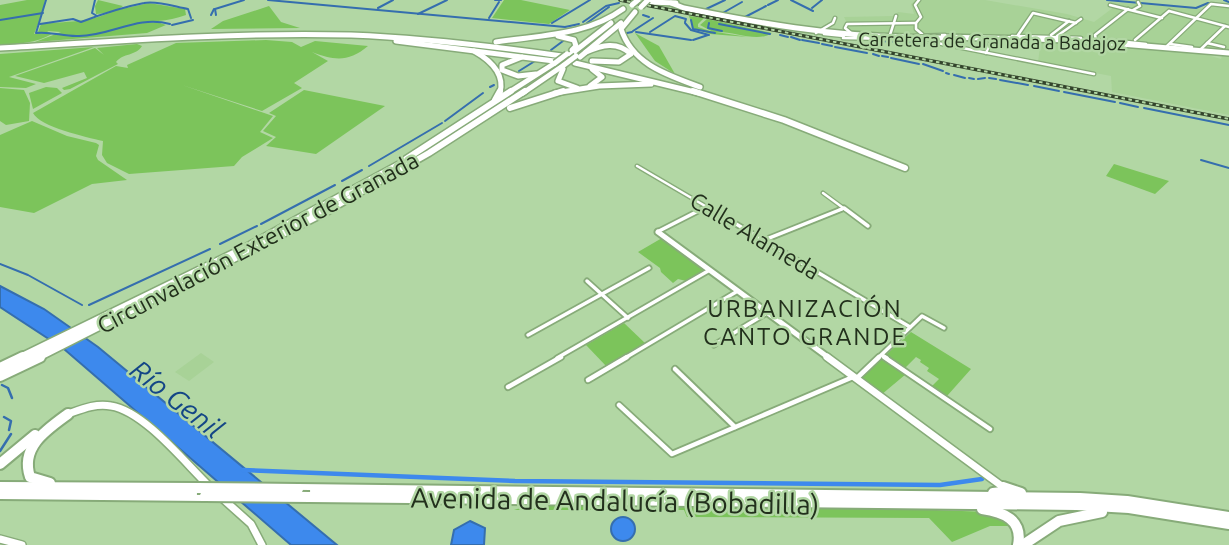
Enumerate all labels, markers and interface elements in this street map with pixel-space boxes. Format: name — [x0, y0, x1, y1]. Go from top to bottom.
street label: Carretera de Granada a Badajoz — [858, 28, 1126, 54]
street label: Circunvalación Exterior de Granada — [93, 147, 423, 338]
street label: Calle Alameda — [686, 187, 825, 284]
district label: URBANIZACIÓN CANTO GRANDE — [703, 294, 907, 350]
water label: Río Genil — [125, 353, 230, 444]
street label: Avenida de Andalucía (Bobadilla) — [410, 481, 820, 521]

